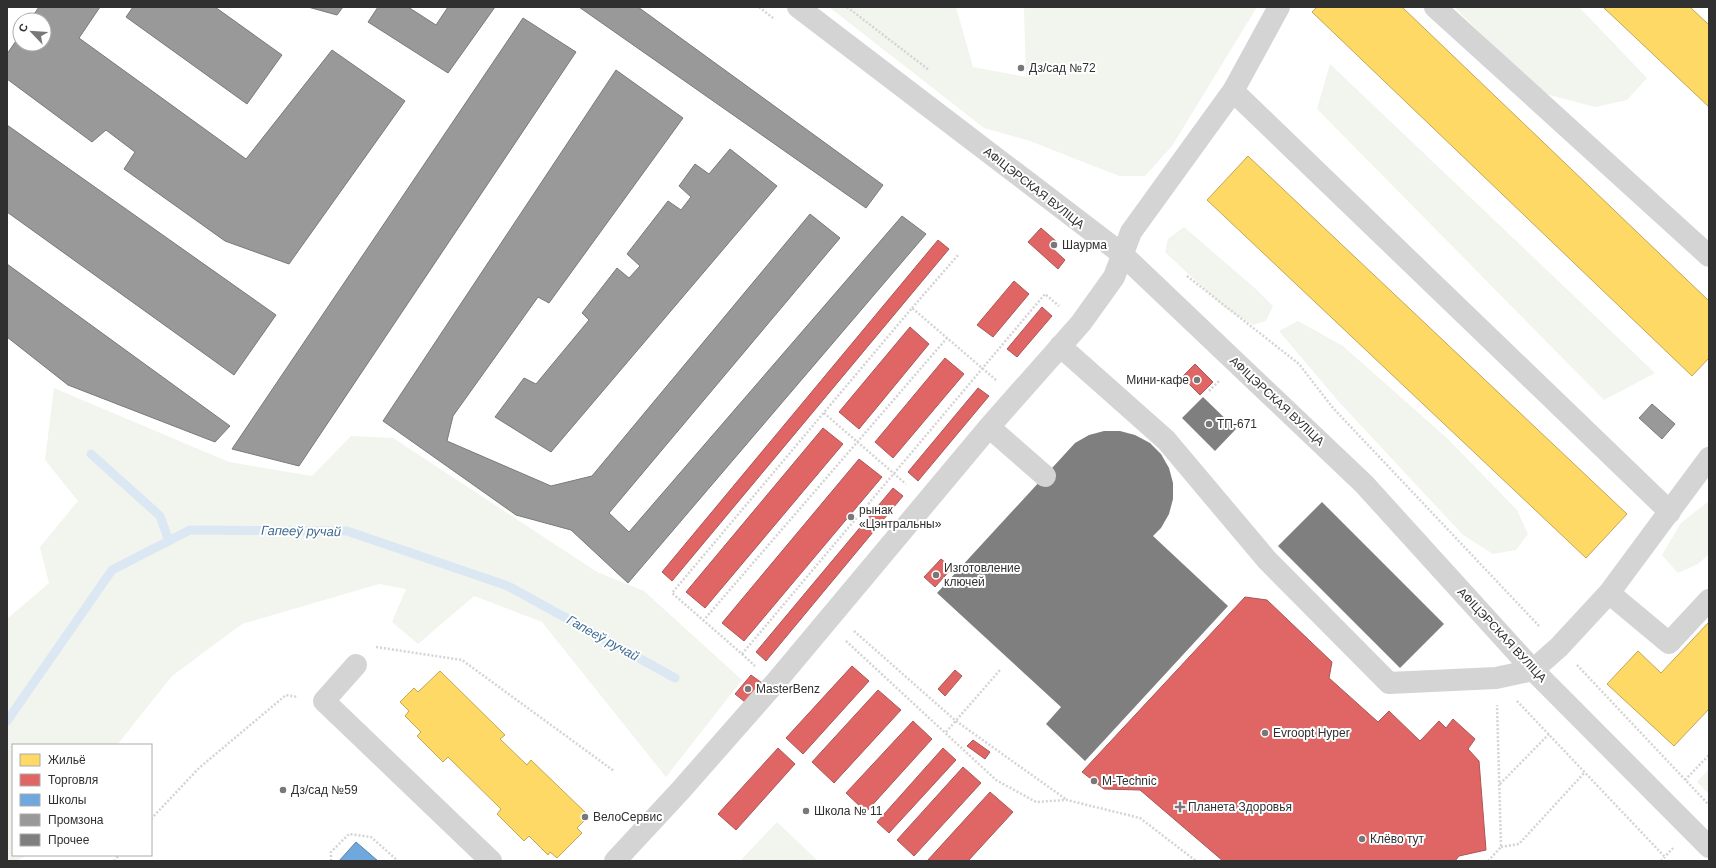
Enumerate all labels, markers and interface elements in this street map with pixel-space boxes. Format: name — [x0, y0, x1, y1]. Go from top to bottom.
north arrow — [12, 12, 52, 52]
text: С — [16, 22, 30, 34]
place label: Дз/сад №72 — [1029, 61, 1096, 75]
marker: Дз/сад №72 — [1016, 63, 1026, 73]
street label: АФІЦЭРСКАЯ ВУЛІЦА — [981, 144, 1087, 232]
place label: Шаурма — [1062, 238, 1107, 252]
marker: Шаурма — [1049, 240, 1059, 250]
street label: АФІЦЭРСКАЯ ВУЛІЦА — [1227, 354, 1327, 448]
place label: Мини-кафе — [1126, 373, 1189, 387]
marker: Мини-кафе — [1192, 375, 1202, 385]
place label: ТП-671 — [1217, 417, 1257, 431]
marker: ТП-671 — [1204, 419, 1214, 429]
place label: рынак «Цэнтральны» — [859, 503, 942, 531]
marker: рынак «Цэнтральны» — [846, 512, 856, 522]
water label: Гапееў ручай — [261, 523, 341, 539]
place label: Изготовление ключей — [944, 561, 1021, 589]
marker: Изготовление ключей — [931, 570, 941, 580]
street label: АФІЦЭРСКАЯ ВУЛІЦА — [1455, 585, 1549, 685]
water label: Гапееў ручай — [564, 612, 642, 664]
place label: MasterBenz — [756, 682, 820, 696]
marker: MasterBenz — [743, 684, 753, 694]
place label: Evroopt Hyper — [1273, 726, 1350, 740]
marker: Evroopt Hyper — [1260, 728, 1270, 738]
legend — [12, 744, 152, 856]
text: Жильё — [48, 753, 86, 767]
text: Торговля — [48, 773, 98, 787]
place label: M-Technic — [1102, 774, 1157, 788]
marker: M-Technic — [1089, 776, 1099, 786]
place label: Дз/сад №59 — [291, 783, 358, 797]
marker: Дз/сад №59 — [278, 785, 288, 795]
text: Школы — [48, 793, 86, 807]
place label: Планета Здоровья — [1188, 800, 1292, 814]
marker: Планета Здоровья — [1175, 802, 1185, 812]
place label: Школа № 11 — [814, 804, 883, 818]
marker: Школа № 11 — [801, 806, 811, 816]
place label: ВелоСервис — [593, 810, 662, 824]
marker: ВелоСервис — [580, 812, 590, 822]
text: Промзона — [48, 813, 104, 827]
place label: Клёво тут — [1370, 832, 1425, 846]
text: Прочее — [48, 833, 90, 847]
marker: Клёво тут — [1357, 834, 1367, 844]

